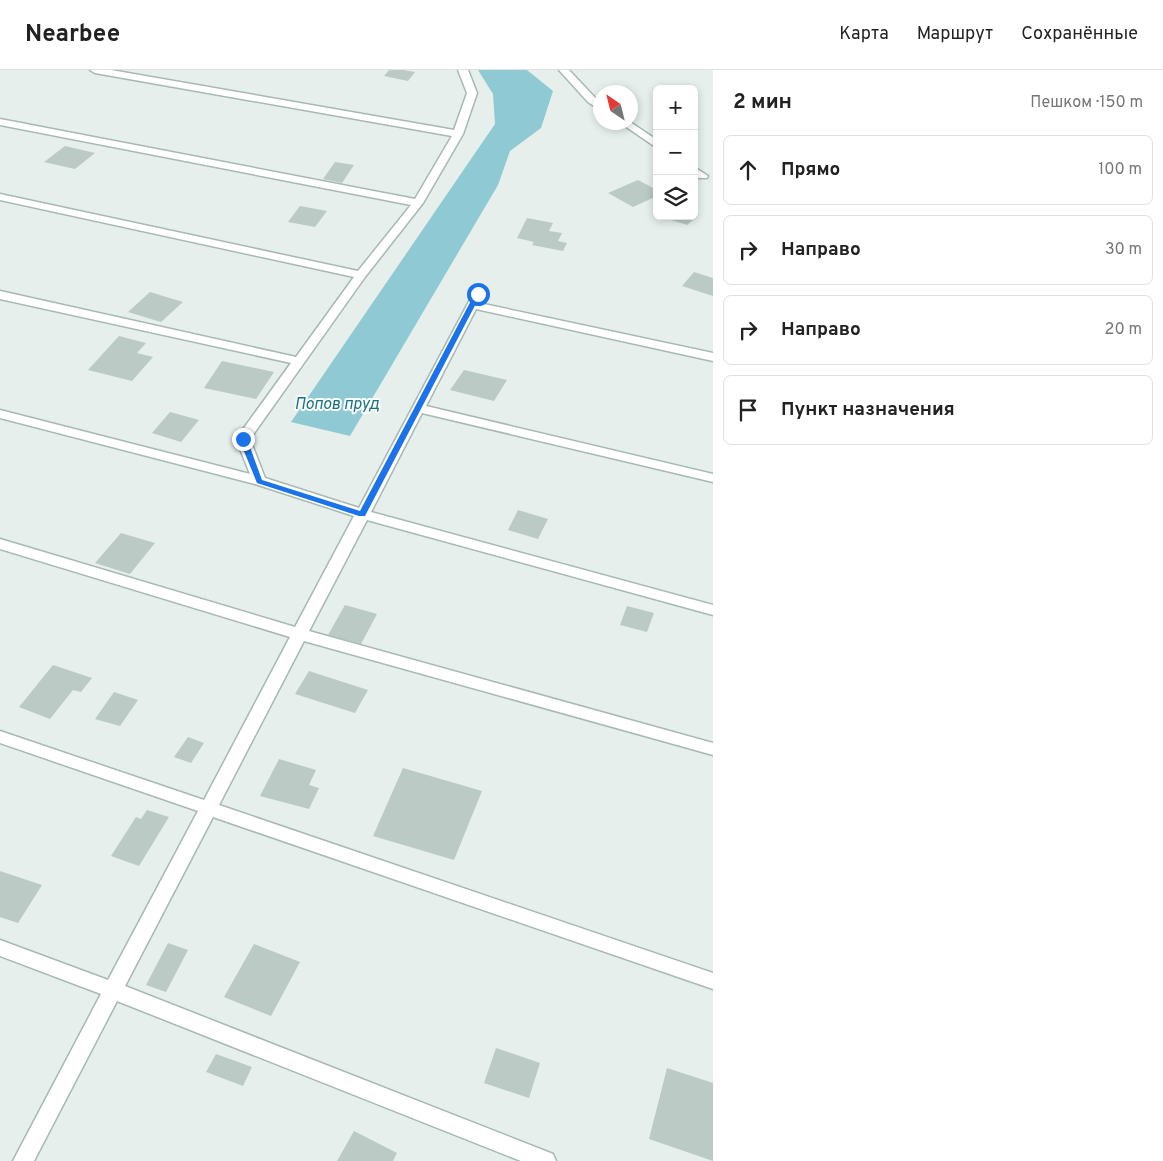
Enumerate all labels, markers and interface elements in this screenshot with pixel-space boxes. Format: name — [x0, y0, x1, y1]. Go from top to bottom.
text: Nearbee — [25, 20, 120, 50]
text: Карта — [839, 23, 889, 46]
text: Маршрут — [917, 23, 993, 46]
text: Сохранённые — [1021, 23, 1138, 46]
north arrow — [593, 85, 638, 130]
map controls — [653, 85, 698, 220]
button: + — [653, 85, 698, 130]
text: 2 мин — [733, 89, 792, 116]
text: Пешком · 150 m — [1030, 93, 1143, 113]
button: − — [653, 130, 698, 175]
icon: ahead — [734, 156, 762, 184]
text: Прямо — [781, 158, 840, 182]
text: 100 m — [1098, 160, 1142, 180]
button: layers — [653, 175, 698, 220]
icon: right — [734, 236, 762, 264]
text: Направо — [781, 238, 861, 262]
text: 30 m — [1105, 240, 1142, 260]
route start — [467, 283, 490, 306]
icon: right — [734, 316, 762, 344]
text: Направо — [781, 318, 861, 342]
text: 20 m — [1105, 320, 1142, 340]
water label: Попов пруд — [295, 395, 379, 415]
icon: arrive — [734, 396, 762, 424]
text: Пункт назначения — [781, 398, 955, 422]
route end — [232, 428, 255, 451]

